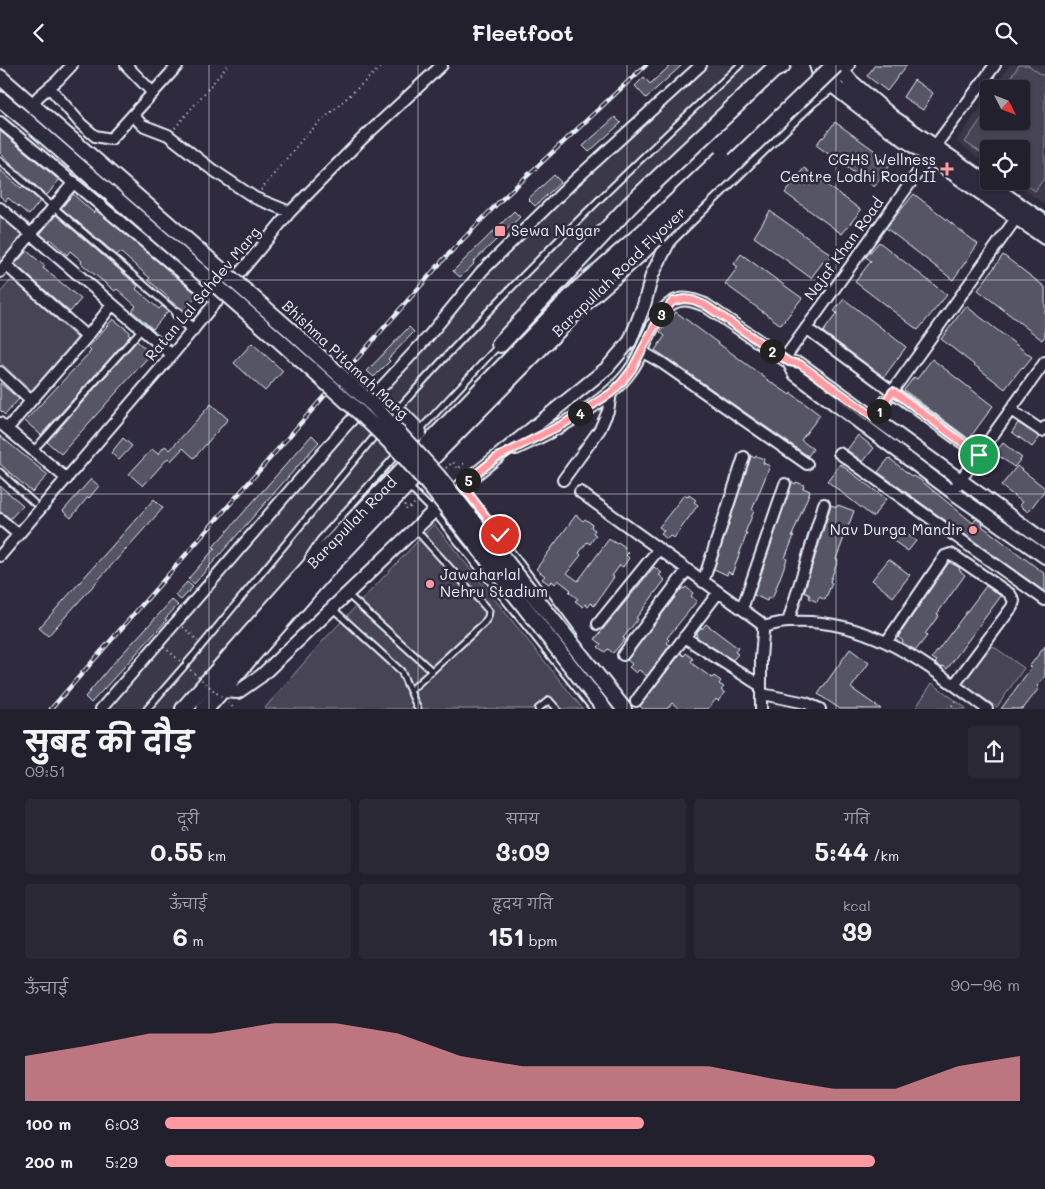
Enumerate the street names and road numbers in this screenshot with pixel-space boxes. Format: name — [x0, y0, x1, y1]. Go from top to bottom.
street label: Najaf Khan Road — [799, 193, 887, 304]
street label: Barapullah Road Flyover — [547, 202, 690, 341]
street label: Ratan Lal Sahdev Marg — [140, 222, 264, 365]
street label: Bhishma Pitamah Marg — [278, 295, 413, 423]
street label: Barapullah Road — [302, 472, 401, 572]

